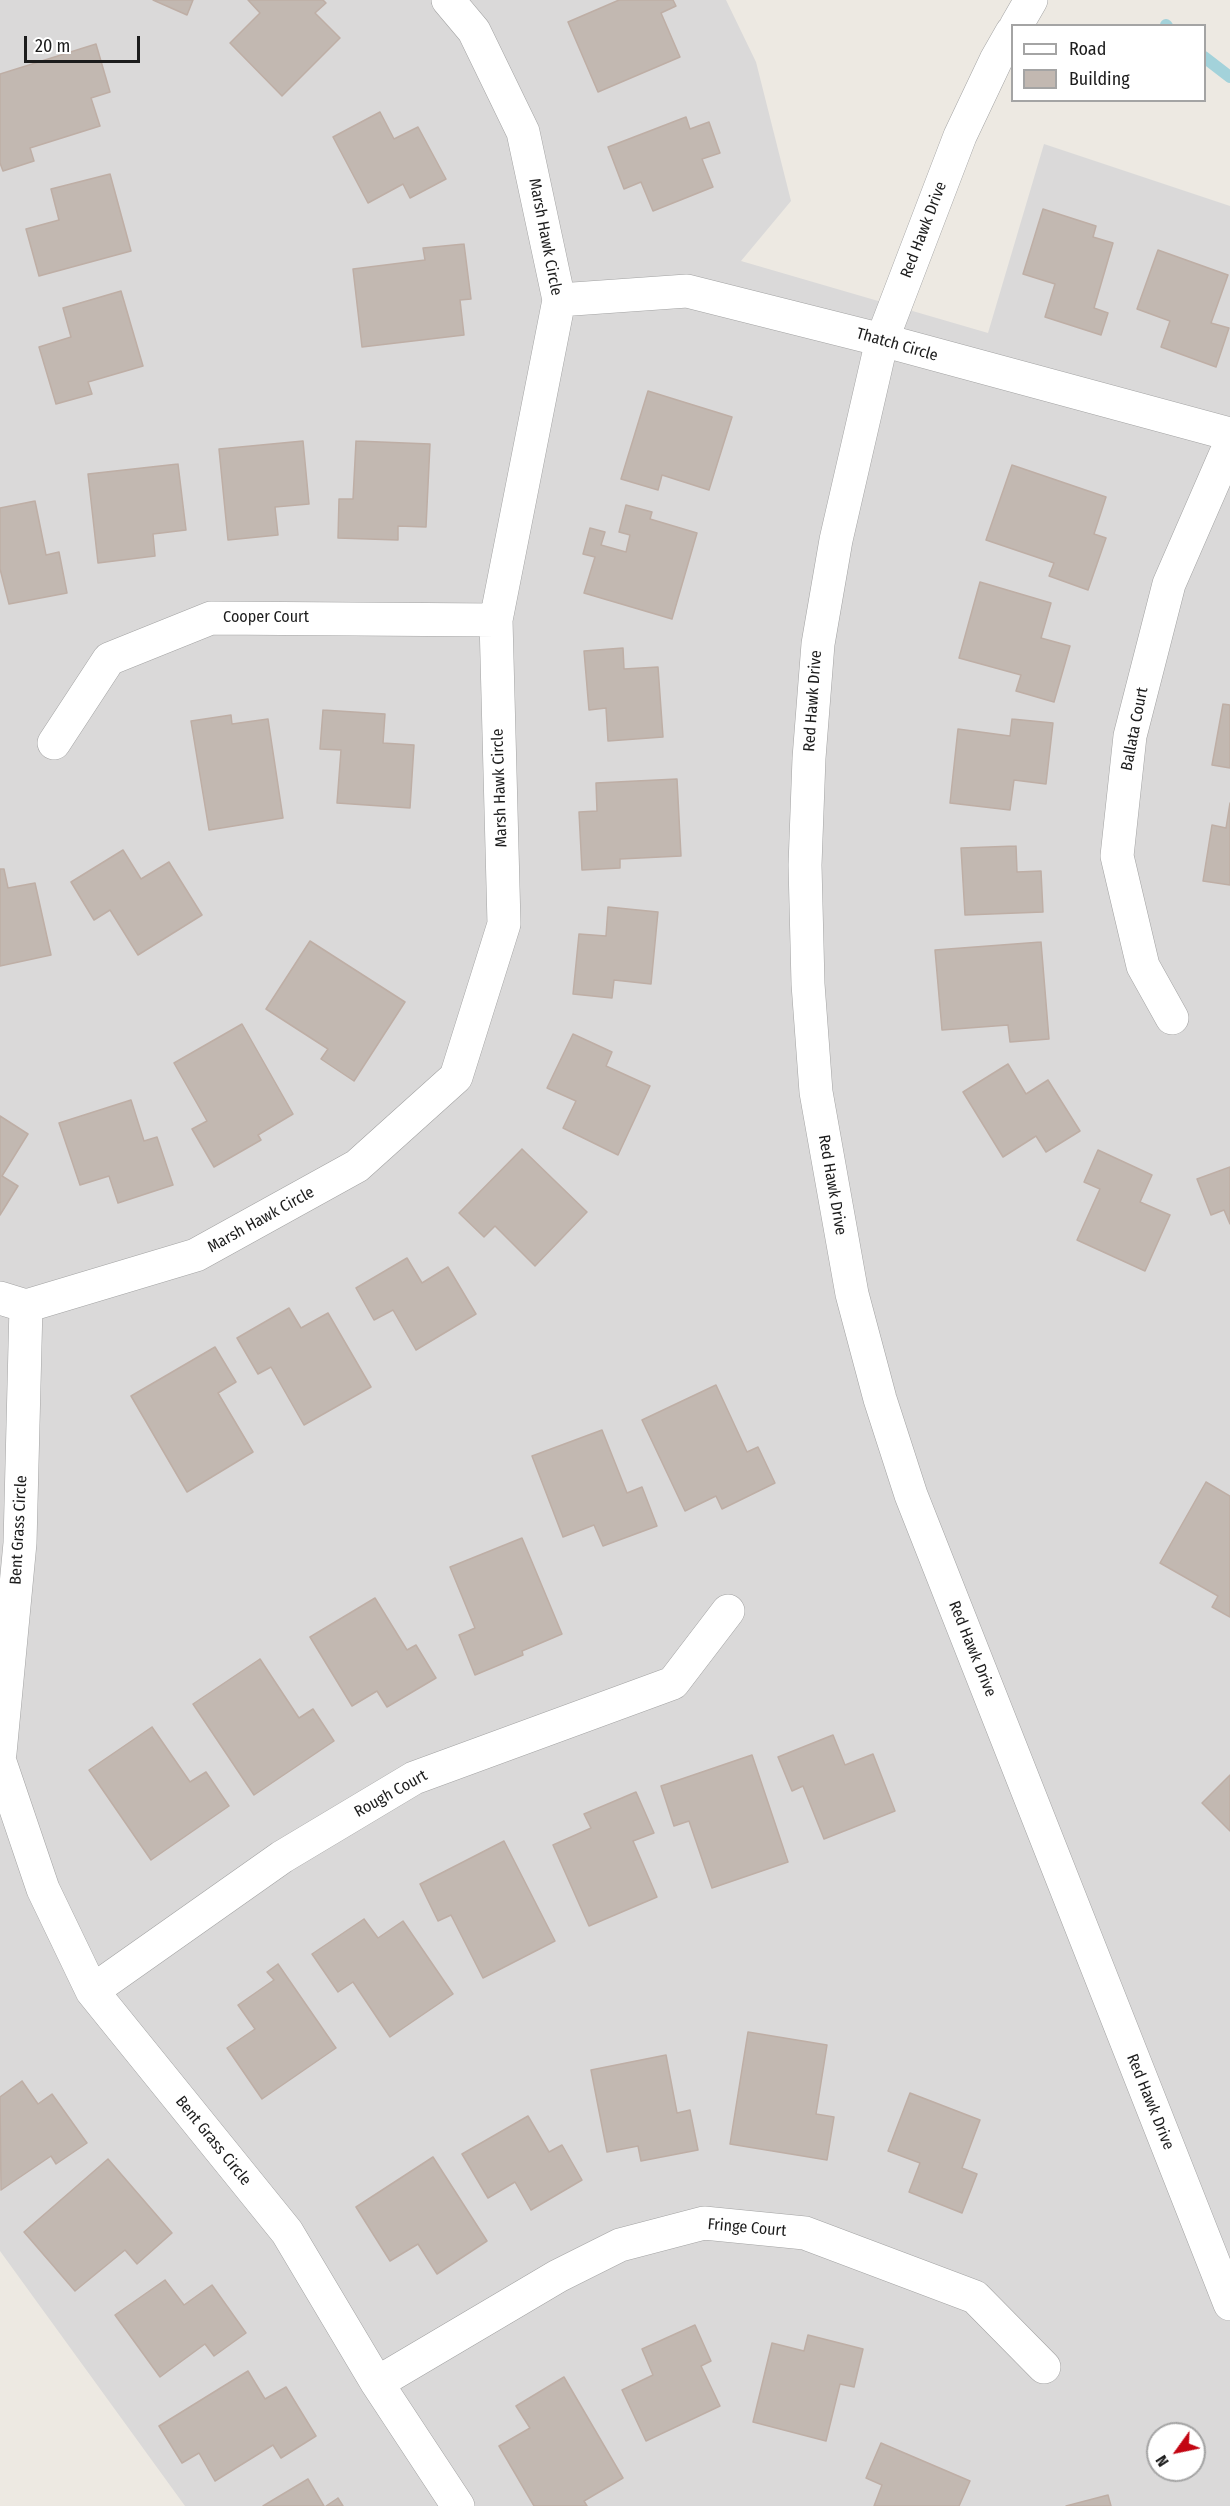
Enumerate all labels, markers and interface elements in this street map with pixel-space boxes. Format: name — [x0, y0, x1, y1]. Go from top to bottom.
scale bar — [27, 24, 142, 62]
legend — [1011, 24, 1206, 102]
text: 20 m — [35, 35, 70, 57]
text: Road — [1069, 38, 1106, 60]
text: Building — [1069, 68, 1130, 90]
street label: Marsh Hawk Circle — [524, 177, 566, 297]
street label: Red Hawk Drive — [897, 179, 951, 281]
street label: Thatch Circle — [854, 324, 940, 366]
street label: Cooper Court — [223, 608, 309, 628]
street label: Red Hawk Drive — [800, 650, 826, 752]
street label: Ballata Court — [1117, 686, 1153, 772]
street label: Marsh Hawk Circle — [488, 728, 512, 848]
street label: Red Hawk Drive — [814, 1133, 850, 1237]
street label: Marsh Hawk Circle — [204, 1183, 318, 1257]
street label: Bent Grass Circle — [7, 1475, 31, 1585]
street label: Red Hawk Drive — [944, 1598, 1000, 1700]
street label: Rough Court — [351, 1766, 431, 1822]
street label: Red Hawk Drive — [1122, 2051, 1178, 2153]
street label: Bent Grass Circle — [171, 2092, 255, 2190]
street label: Fringe Court — [707, 2215, 787, 2241]
north arrow — [1146, 2422, 1206, 2482]
text: N — [1152, 2452, 1173, 2470]

